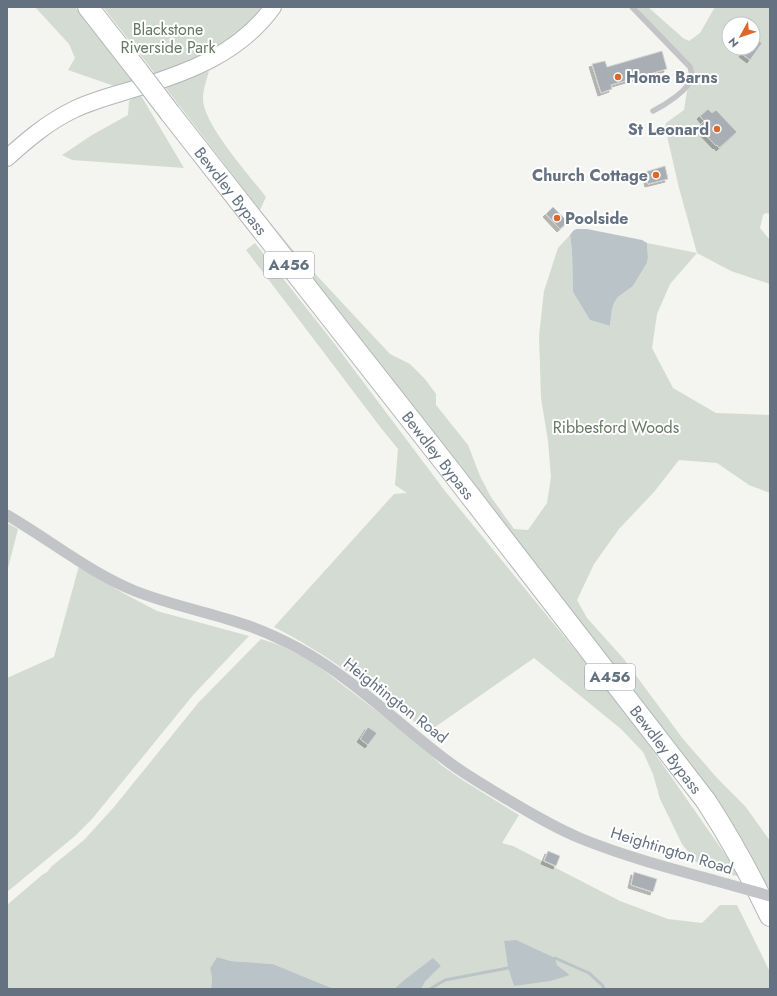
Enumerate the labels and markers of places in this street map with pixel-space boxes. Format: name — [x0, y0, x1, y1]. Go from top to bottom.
place label: Home Barns — [626, 66, 717, 89]
marker: Home Barns — [613, 72, 623, 82]
place label: St Leonard — [628, 118, 709, 141]
marker: St Leonard — [712, 124, 722, 134]
place label: Church Cottage — [532, 164, 648, 187]
marker: Church Cottage — [651, 170, 661, 180]
place label: Poolside — [565, 207, 628, 230]
marker: Poolside — [552, 213, 562, 223]

